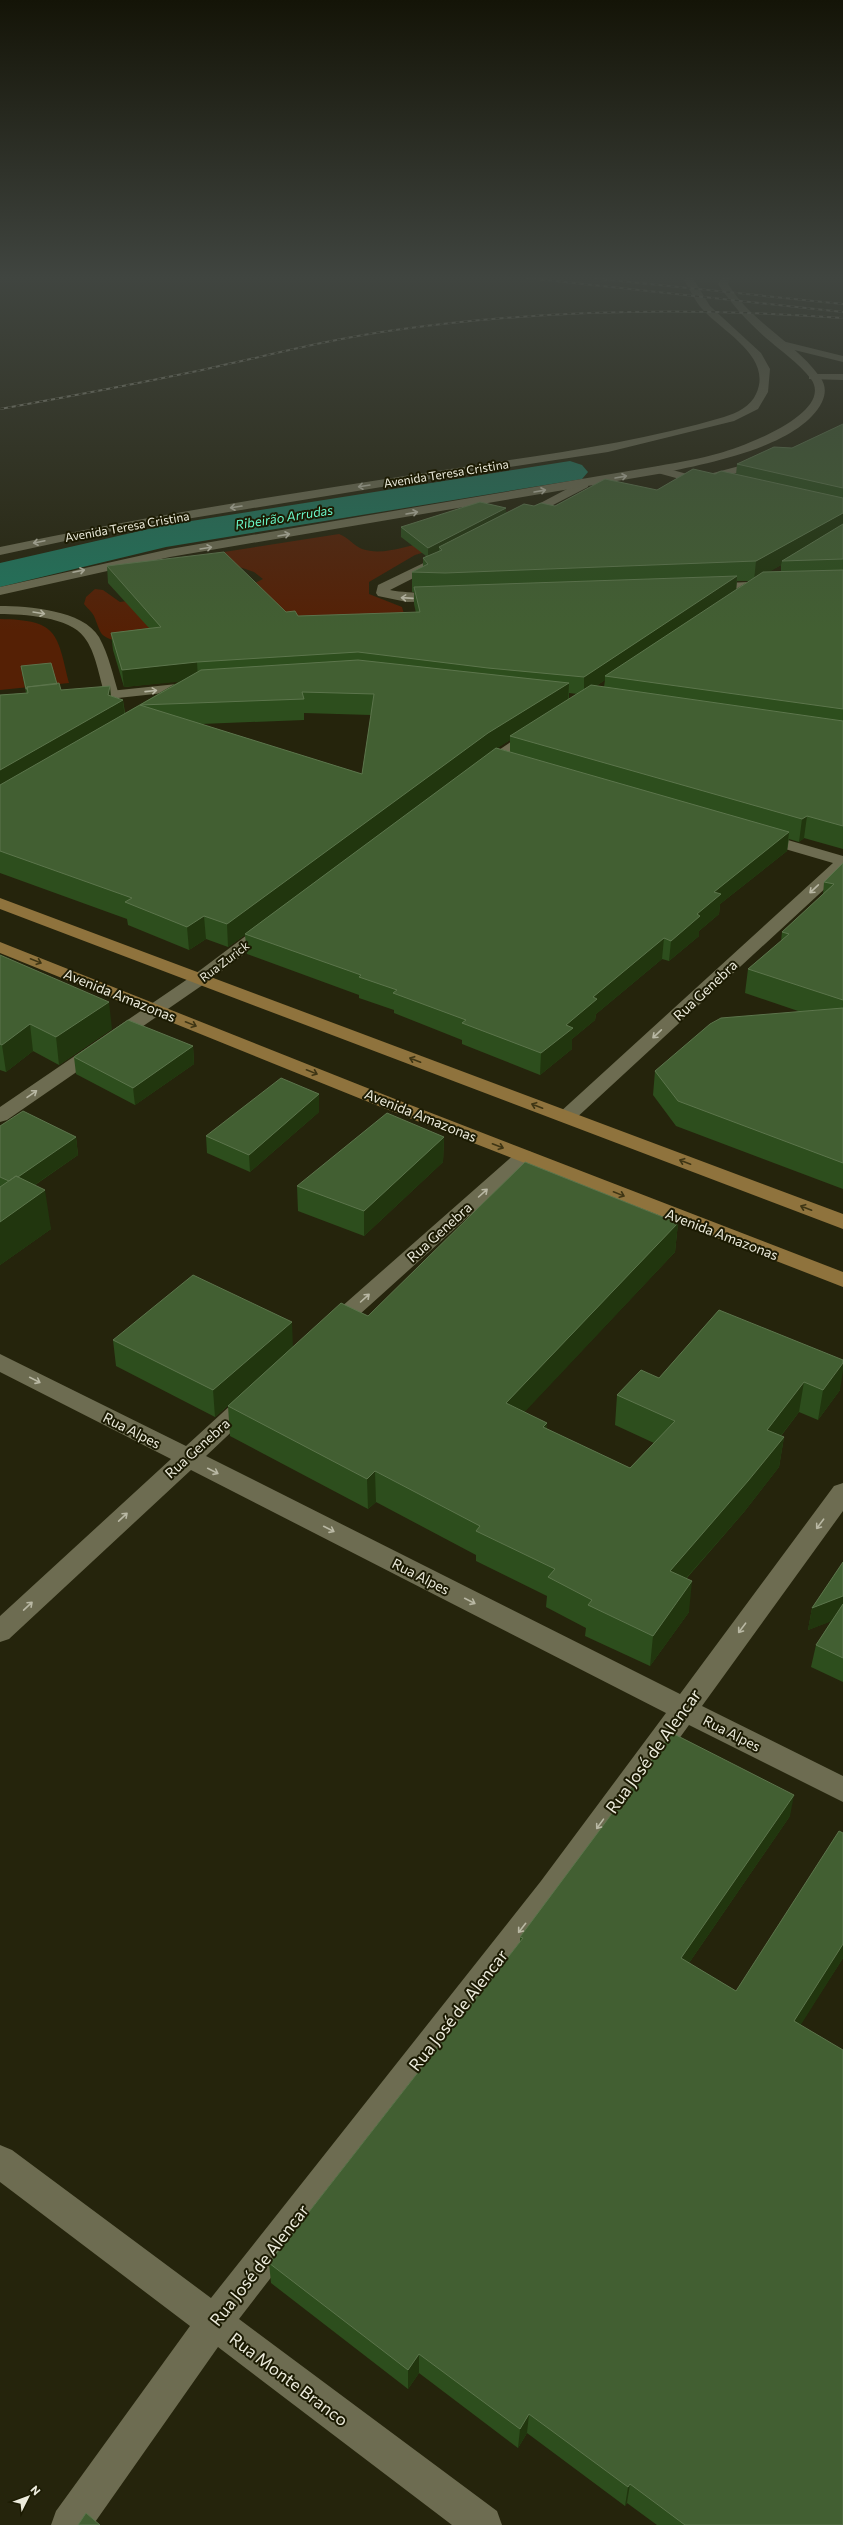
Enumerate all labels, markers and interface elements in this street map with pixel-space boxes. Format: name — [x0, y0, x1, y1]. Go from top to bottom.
street label: Avenida Teresa Cristina — [383, 456, 509, 490]
one-way arrow — [614, 473, 627, 481]
one-way arrow — [358, 482, 371, 490]
one-way arrow — [533, 487, 546, 495]
water label: Ribeirão Arrudas — [234, 501, 334, 533]
one-way arrow — [230, 503, 243, 511]
street label: Avenida Teresa Cristina — [64, 508, 190, 544]
one-way arrow — [405, 509, 418, 517]
one-way arrow — [277, 531, 290, 539]
one-way arrow — [33, 538, 46, 546]
one-way arrow — [199, 544, 212, 552]
one-way arrow — [72, 567, 85, 575]
one-way arrow — [400, 594, 413, 601]
one-way arrow — [32, 610, 45, 618]
one-way arrow — [144, 687, 157, 694]
one-way arrow — [809, 884, 819, 894]
street label: Rua Zurick — [196, 938, 252, 984]
street label: Rua Genebra — [669, 956, 741, 1024]
one-way arrow — [30, 958, 42, 966]
street label: Avenida Amazonas — [61, 965, 179, 1025]
one-way arrow — [185, 1021, 197, 1029]
one-way arrow — [652, 1029, 662, 1039]
one-way arrow — [410, 1056, 422, 1064]
one-way arrow — [305, 1069, 317, 1077]
street label: Avenida Amazonas — [362, 1085, 480, 1145]
one-way arrow — [26, 1090, 37, 1098]
one-way arrow — [532, 1102, 544, 1110]
one-way arrow — [491, 1143, 503, 1150]
one-way arrow — [679, 1158, 691, 1166]
one-way arrow — [478, 1188, 488, 1197]
one-way arrow — [612, 1190, 624, 1198]
street label: Rua Genebra — [403, 1198, 475, 1266]
one-way arrow — [801, 1203, 813, 1211]
street label: Avenida Amazonas — [663, 1205, 781, 1263]
one-way arrow — [360, 1293, 370, 1303]
one-way arrow — [28, 1377, 40, 1384]
street label: Rua Alpes — [100, 1408, 164, 1452]
street label: Rua Genebra — [161, 1414, 233, 1482]
one-way arrow — [206, 1468, 218, 1475]
one-way arrow — [118, 1512, 128, 1521]
one-way arrow — [816, 1518, 824, 1529]
one-way arrow — [323, 1526, 335, 1534]
street label: Rua Alpes — [389, 1554, 453, 1598]
one-way arrow — [464, 1597, 476, 1605]
one-way arrow — [23, 1601, 34, 1610]
one-way arrow — [738, 1623, 747, 1634]
street label: Rua José de Alencar — [601, 1685, 705, 1817]
street label: Rua Alpes — [700, 1711, 764, 1755]
one-way arrow — [596, 1818, 604, 1829]
one-way arrow — [518, 1923, 527, 1934]
street label: Rua José de Alencar — [404, 1945, 512, 2075]
street label: Rua José de Alencar — [205, 2200, 313, 2330]
street label: Rua Monte Branco — [226, 2328, 352, 2430]
north arrow — [8, 2477, 48, 2517]
text: N — [28, 2483, 43, 2497]

